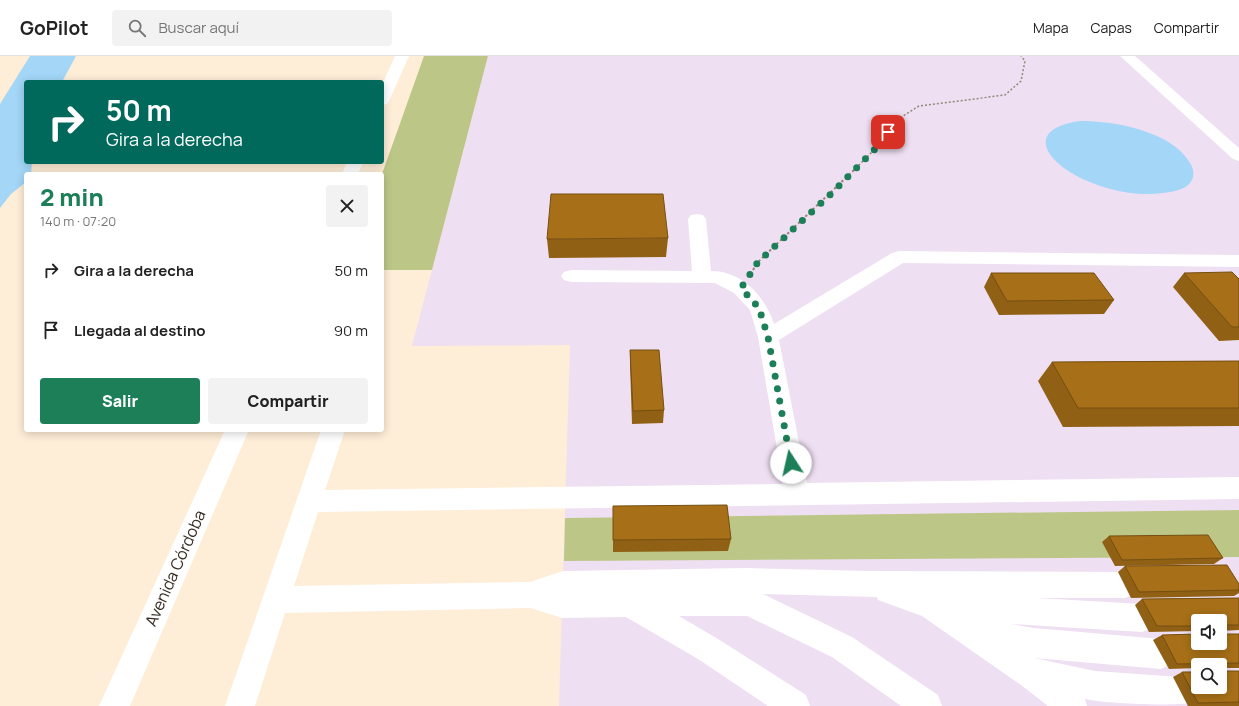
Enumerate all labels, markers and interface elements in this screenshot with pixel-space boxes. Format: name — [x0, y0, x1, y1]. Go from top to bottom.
search box — [112, 10, 392, 46]
text: GoPilot — [20, 15, 88, 41]
icon: search — [126, 17, 148, 39]
text: Buscar aquí — [158, 17, 239, 38]
text: Mapa — [1033, 18, 1069, 37]
text: Capas — [1091, 18, 1132, 37]
text: Compartir — [1154, 18, 1219, 37]
text: 50 m — [106, 91, 172, 129]
icon: right — [40, 96, 92, 148]
pin — [871, 115, 905, 149]
icon: arrive — [877, 121, 899, 143]
text: Gira a la derecha — [106, 127, 243, 151]
text: 2 min — [40, 180, 104, 213]
button: close — [326, 185, 368, 227]
text: 140 m · 07:20 — [40, 212, 116, 230]
icon: right — [40, 259, 62, 281]
text: Gira a la derecha — [74, 260, 194, 281]
text: 50 m — [334, 260, 368, 281]
icon: arrive — [40, 319, 62, 341]
text: Llegada al destino — [74, 320, 206, 341]
text: 90 m — [334, 320, 368, 341]
button: Salir — [40, 378, 200, 424]
button: Compartir — [208, 378, 368, 424]
position arrow — [770, 442, 812, 484]
street label: Avenida Córdoba — [140, 506, 210, 630]
map controls — [1191, 614, 1227, 694]
button: sound — [1191, 614, 1227, 650]
button: search — [1191, 658, 1227, 694]

